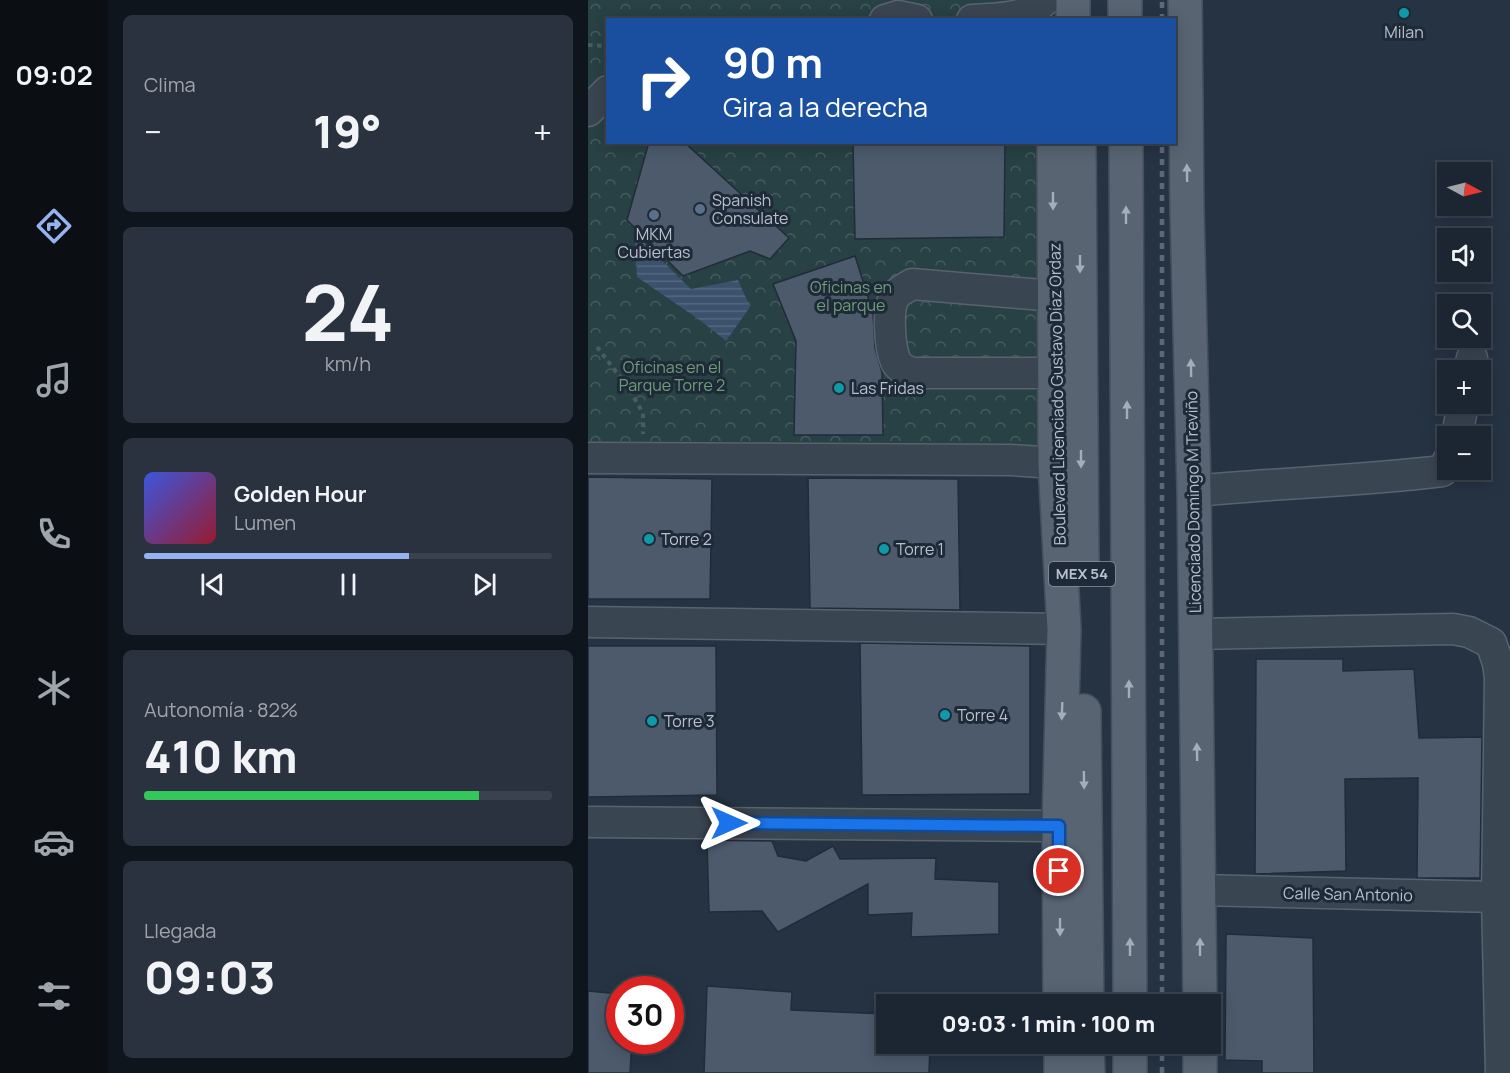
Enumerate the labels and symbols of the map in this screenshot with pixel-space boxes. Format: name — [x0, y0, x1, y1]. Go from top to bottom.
marker: Milan — [1397, 6, 1411, 20]
place label: Milan — [1384, 21, 1424, 43]
north arrow — [1437, 162, 1491, 216]
one-way arrow — [1182, 163, 1192, 182]
place label: Spanish Consulate — [712, 189, 788, 229]
one-way arrow — [1048, 191, 1058, 210]
marker: Spanish Consulate — [693, 202, 707, 216]
one-way arrow — [1121, 205, 1131, 224]
marker: MKM Cubiertas — [647, 208, 661, 222]
place label: MKM Cubiertas — [618, 223, 690, 263]
street label: Boulevard Licenciado Gustavo Díaz Ordaz — [1043, 243, 1071, 545]
one-way arrow — [1075, 254, 1085, 273]
park label: Oficinas en el parque — [810, 276, 892, 316]
park label: Oficinas en el Parque Torre 2 — [619, 356, 725, 396]
one-way arrow — [1186, 358, 1196, 377]
place label: Las Fridas — [851, 377, 924, 399]
marker: Las Fridas — [832, 381, 846, 395]
street label: Licenciado Domingo M Treviño — [1180, 391, 1206, 613]
one-way arrow — [1122, 400, 1132, 419]
one-way arrow — [1076, 449, 1086, 468]
place label: Torre 2 — [661, 528, 712, 550]
marker: Torre 2 — [642, 532, 656, 546]
place label: Torre 1 — [896, 538, 944, 560]
marker: Torre 1 — [877, 542, 891, 556]
road number: MEX 54 — [1049, 562, 1115, 586]
one-way arrow — [1124, 679, 1133, 698]
one-way arrow — [1057, 701, 1067, 720]
place label: Torre 4 — [957, 704, 1008, 726]
marker: Torre 4 — [938, 708, 952, 722]
place label: Torre 3 — [664, 710, 715, 732]
marker: Torre 3 — [645, 714, 659, 728]
one-way arrow — [1192, 742, 1202, 761]
one-way arrow — [1079, 770, 1089, 789]
position arrow — [697, 791, 761, 855]
pin — [1033, 845, 1084, 896]
street label: Calle San Antonio — [1283, 882, 1413, 906]
one-way arrow — [1055, 917, 1065, 936]
one-way arrow — [1125, 937, 1135, 956]
one-way arrow — [1195, 937, 1205, 956]
speed limit sign: 30 — [606, 976, 684, 1054]

